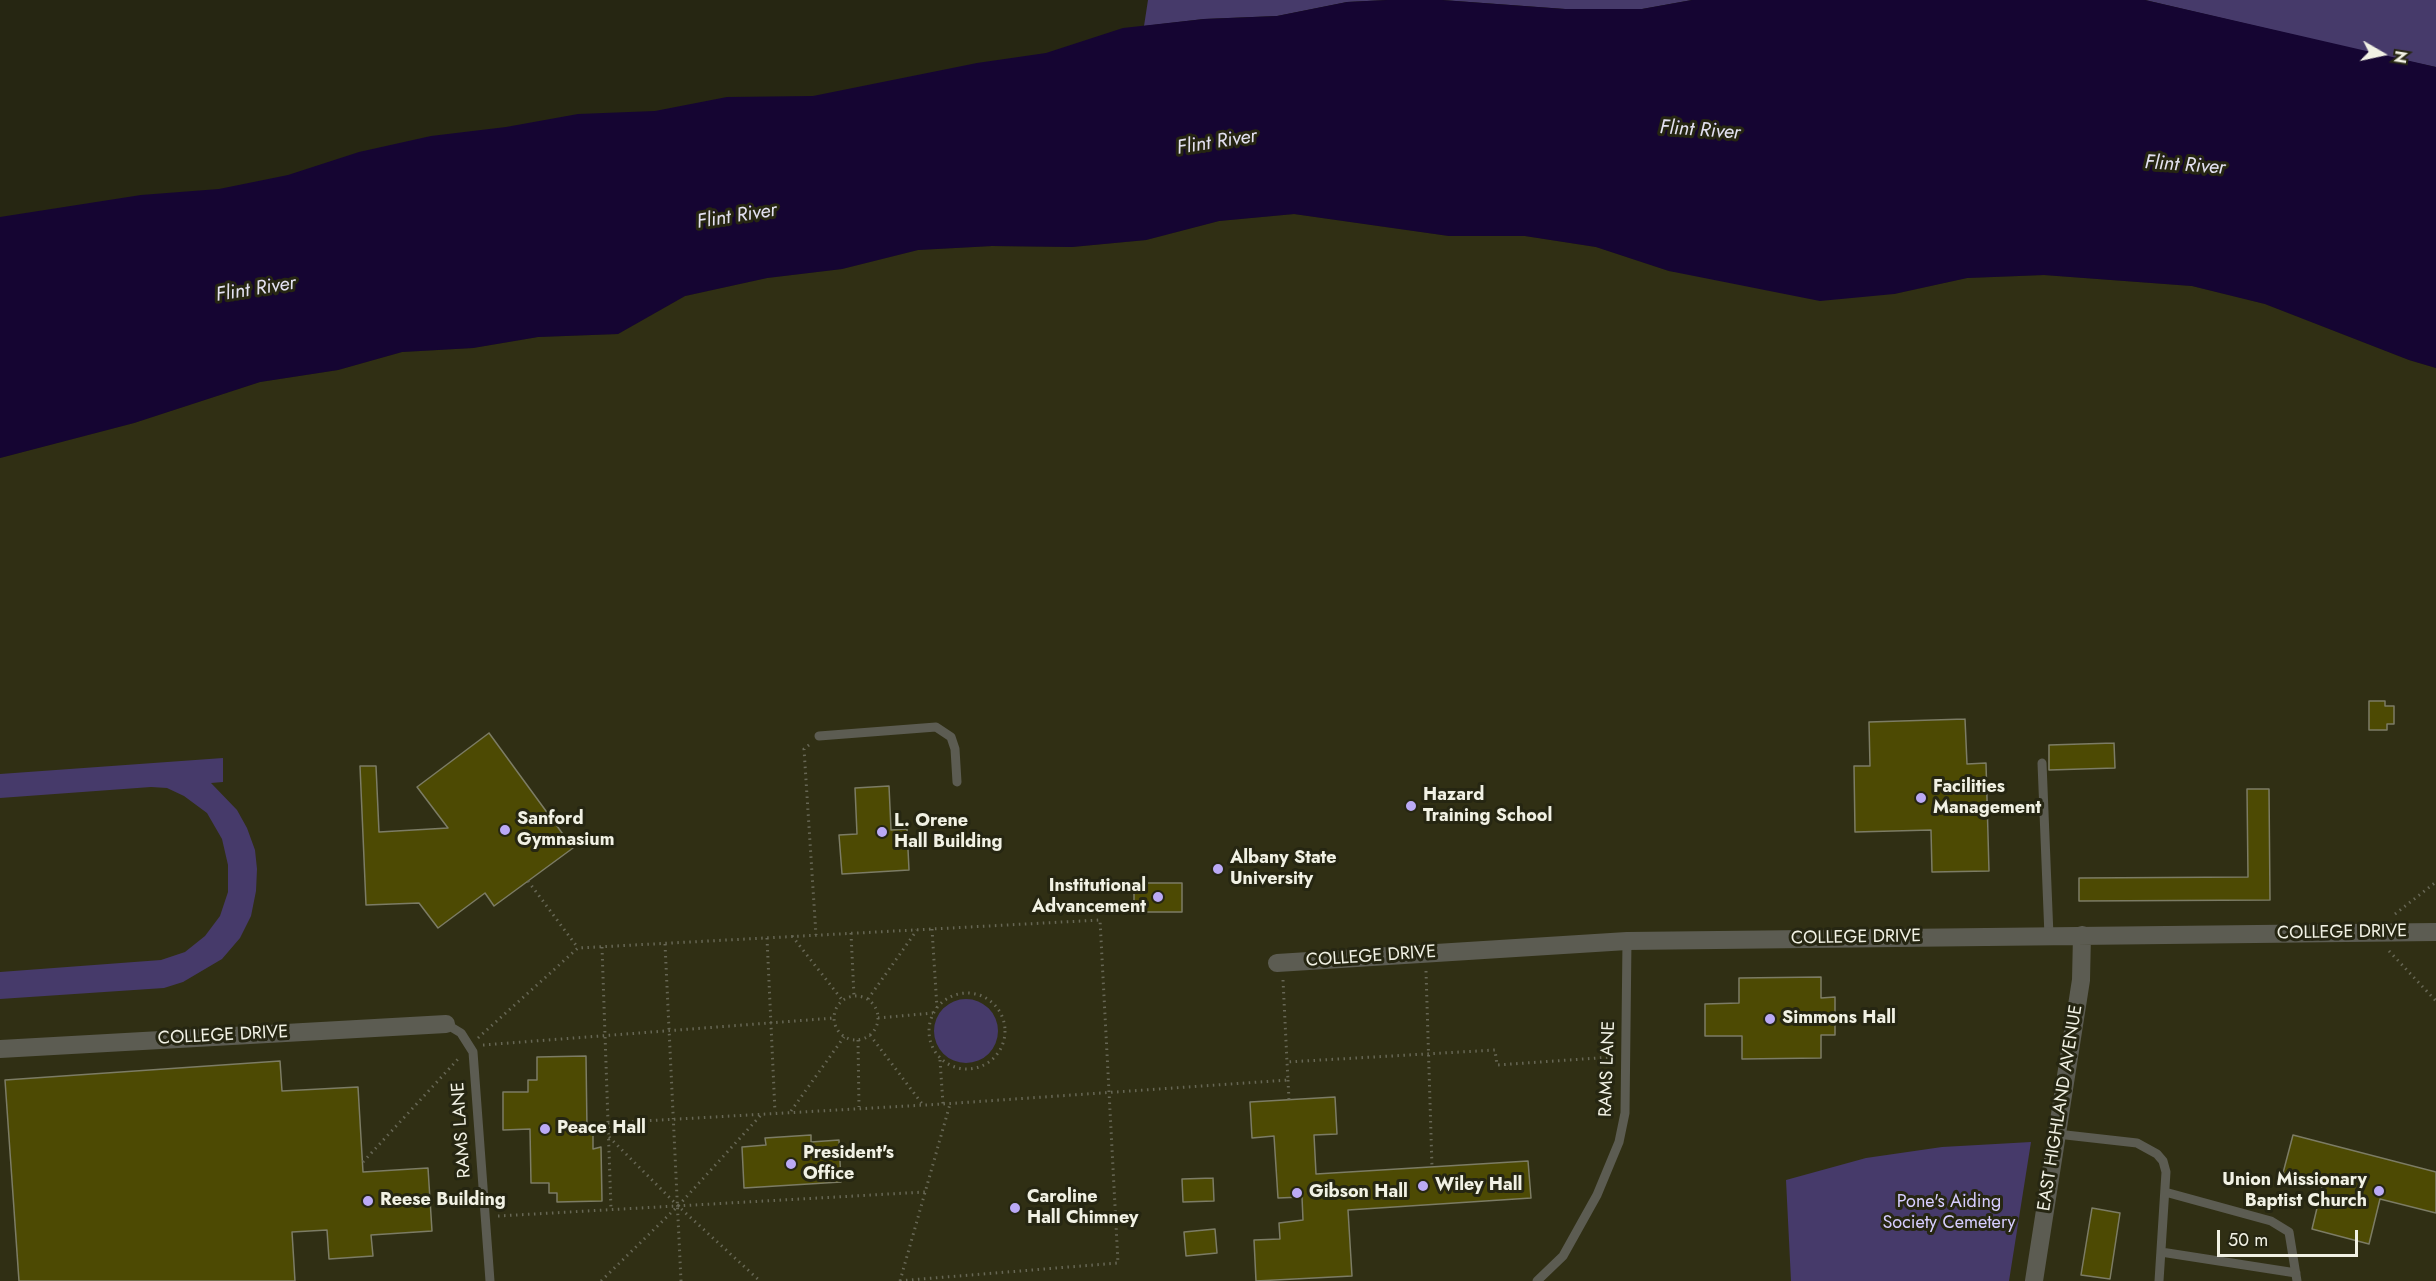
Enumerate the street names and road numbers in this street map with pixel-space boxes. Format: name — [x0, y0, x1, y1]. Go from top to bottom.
street label: COLLEGE DRIVE — [2277, 921, 2407, 945]
street label: COLLEGE DRIVE — [1791, 926, 1921, 950]
street label: COLLEGE DRIVE — [1305, 942, 1437, 972]
street label: EAST HIGHLAND AVENUE — [2034, 1003, 2088, 1213]
street label: RAMS LANE — [1596, 1021, 1620, 1117]
street label: COLLEGE DRIVE — [157, 1022, 289, 1050]
street label: RAMS LANE — [448, 1081, 476, 1179]

